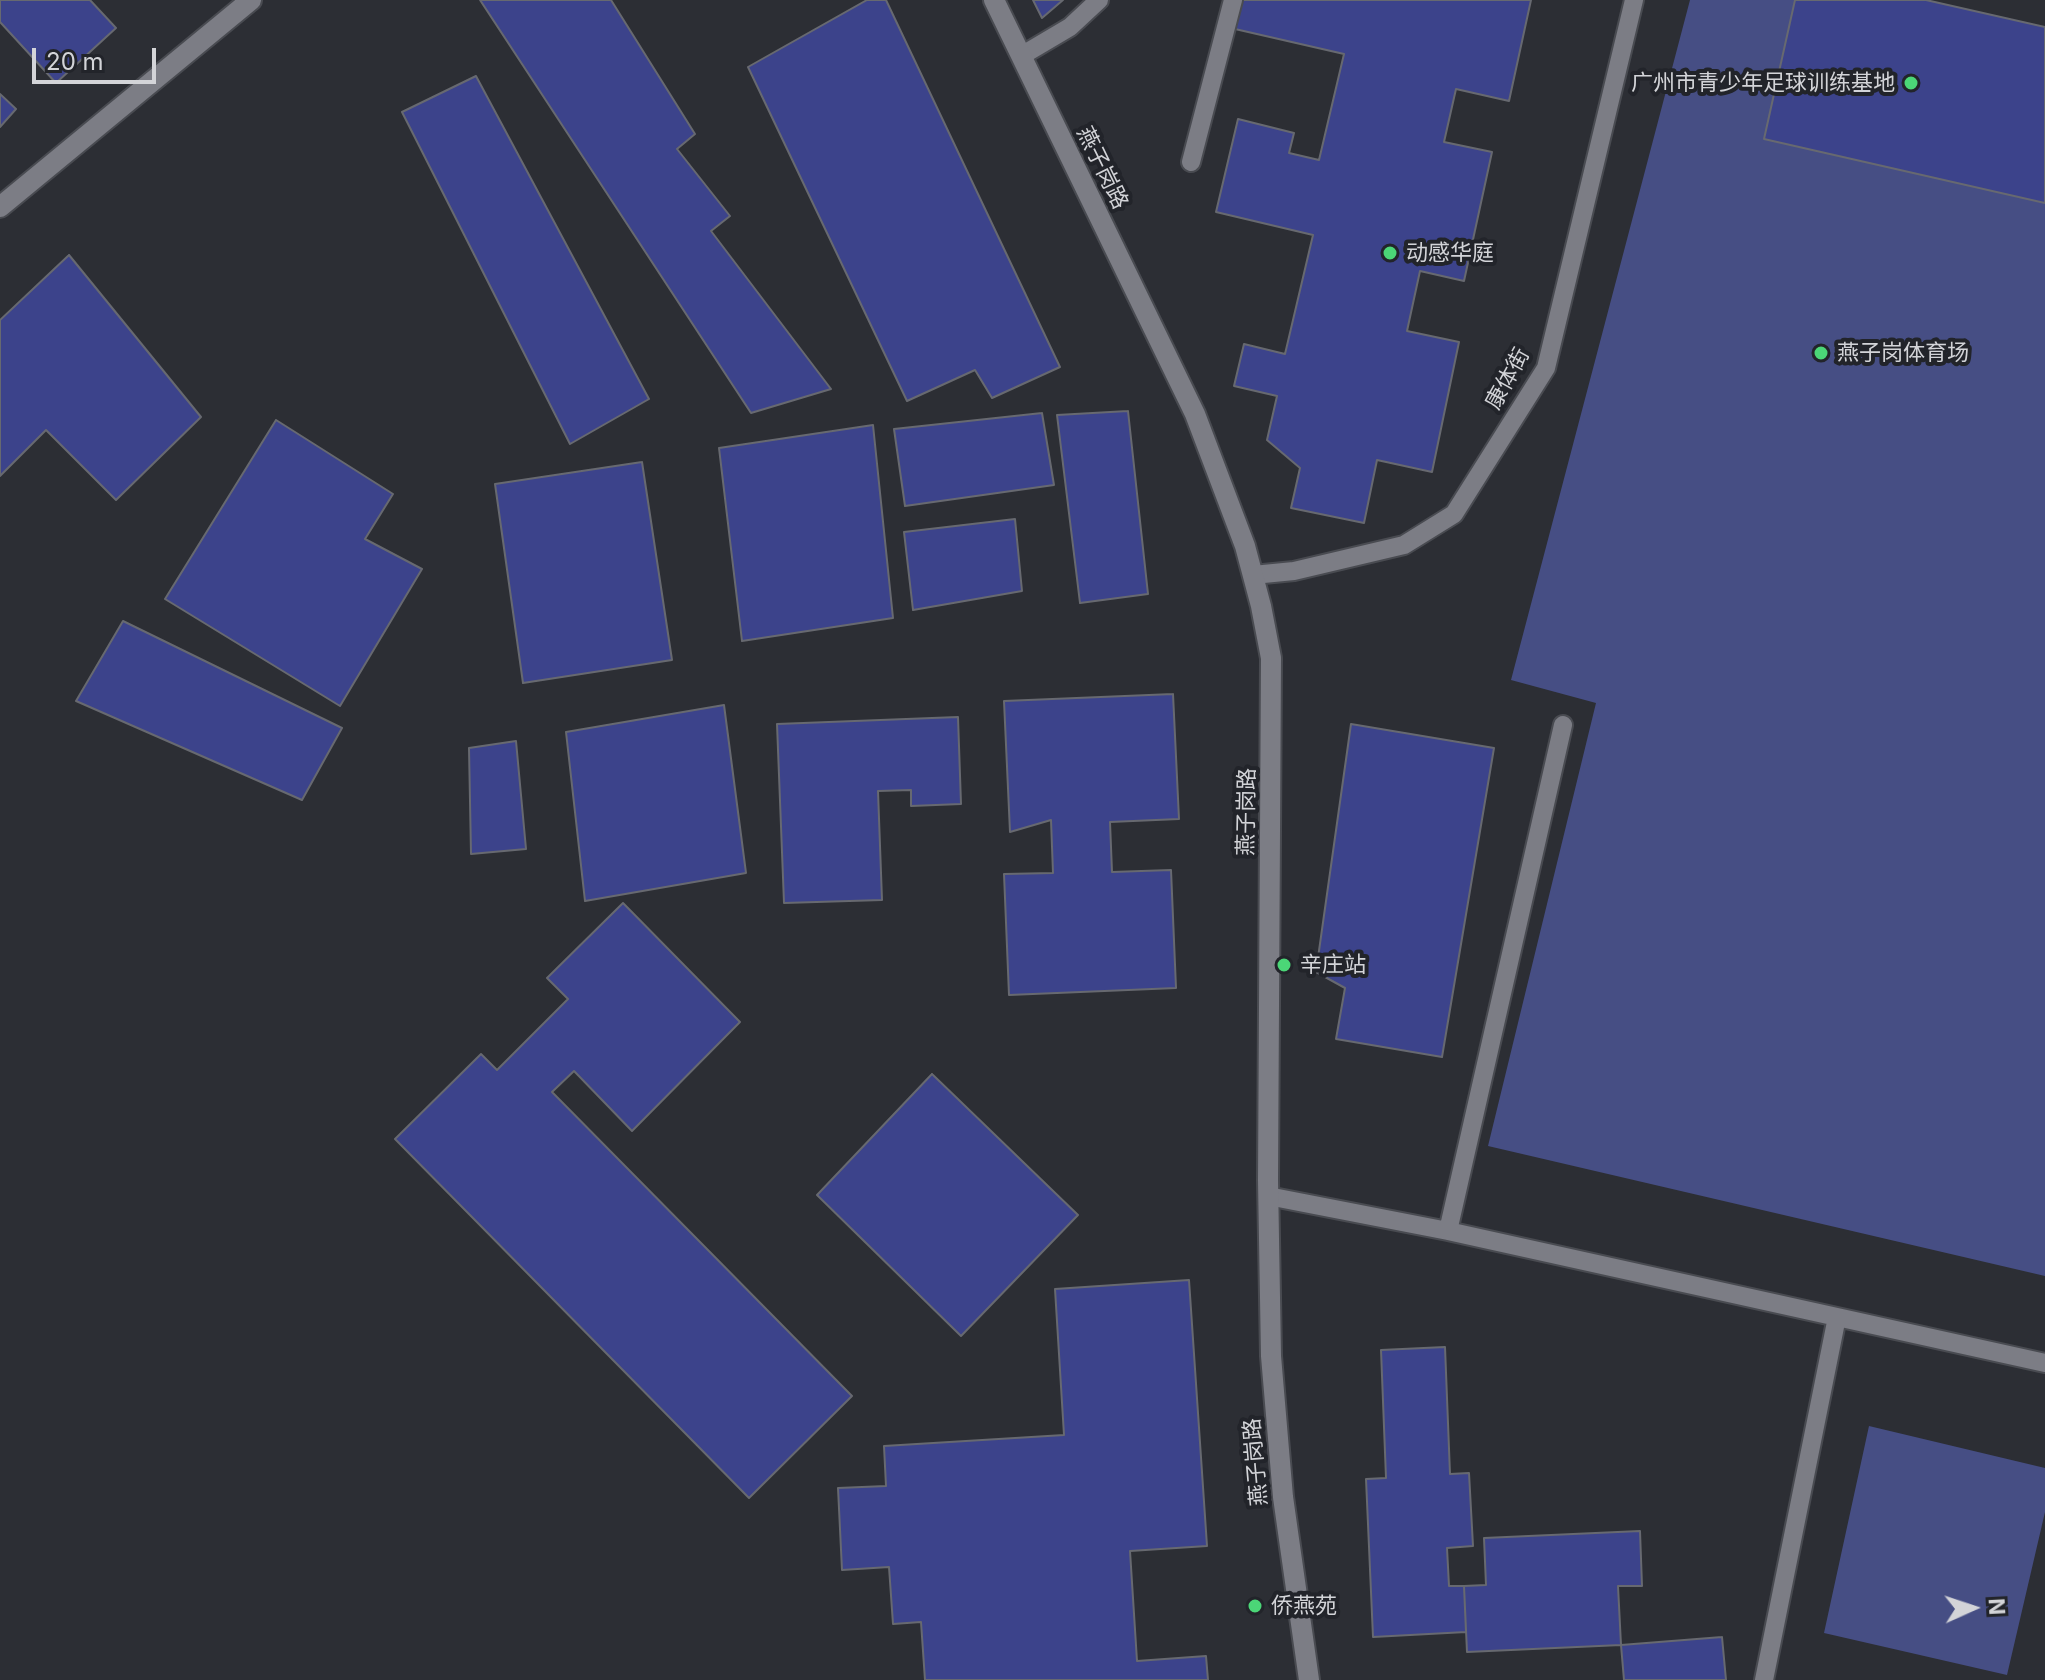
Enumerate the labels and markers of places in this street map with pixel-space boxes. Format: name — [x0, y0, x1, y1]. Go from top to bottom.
place label: 广州市青少年足球训练基地 — [1631, 70, 1895, 96]
marker: 广州市青少年足球训练基地 — [1902, 74, 1920, 92]
place label: 动感华庭 — [1406, 240, 1494, 266]
marker: 动感华庭 — [1381, 244, 1399, 262]
place label: 燕子岗体育场 — [1837, 340, 1969, 366]
marker: 燕子岗体育场 — [1812, 344, 1830, 362]
place label: 辛庄站 — [1300, 952, 1366, 978]
marker: 辛庄站 — [1275, 956, 1293, 974]
place label: 侨燕苑 — [1271, 1593, 1337, 1619]
marker: 侨燕苑 — [1246, 1597, 1264, 1615]

